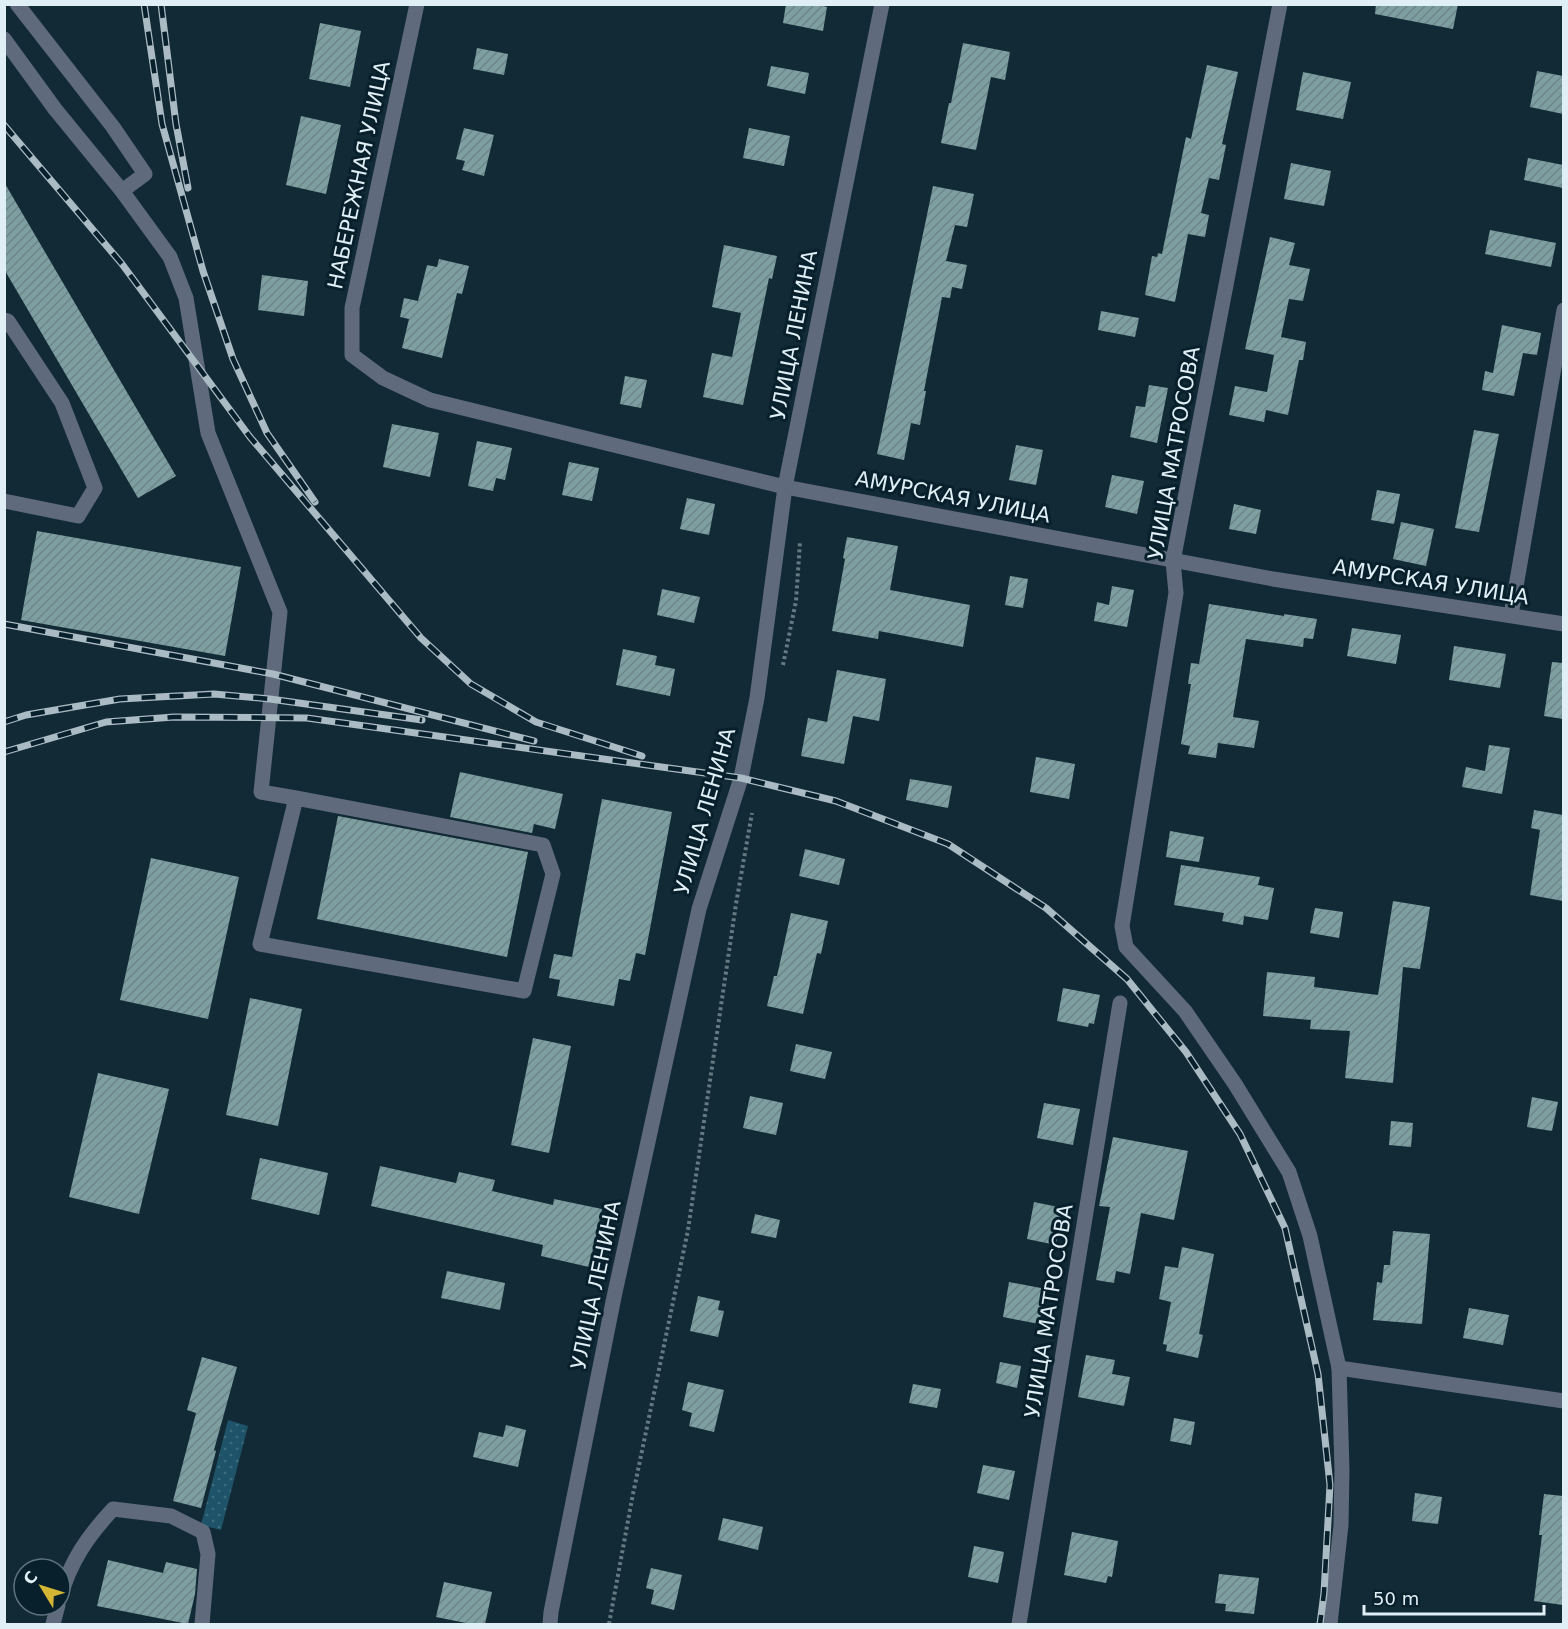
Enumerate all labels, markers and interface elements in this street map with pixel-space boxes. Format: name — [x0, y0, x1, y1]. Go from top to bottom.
street label: НАБЕРЕЖНАЯ УЛИЦА — [323, 58, 395, 291]
street label: УЛИЦА ЛЕНИНА — [766, 247, 822, 422]
street label: УЛИЦА МАТРОСОВА — [1143, 344, 1205, 562]
street label: АМУРСКАЯ УЛИЦА — [853, 466, 1053, 528]
street label: АМУРСКАЯ УЛИЦА — [1331, 555, 1531, 609]
street label: УЛИЦА ЛЕНИНА — [670, 724, 740, 897]
street label: УЛИЦА ЛЕНИНА — [566, 1198, 626, 1372]
street label: УЛИЦА МАТРОСОВА — [1020, 1202, 1078, 1420]
north arrow — [12, 1557, 72, 1617]
text: С — [19, 1568, 42, 1589]
scale bar — [1364, 1578, 1544, 1616]
text: 50 m — [1373, 1588, 1419, 1609]

